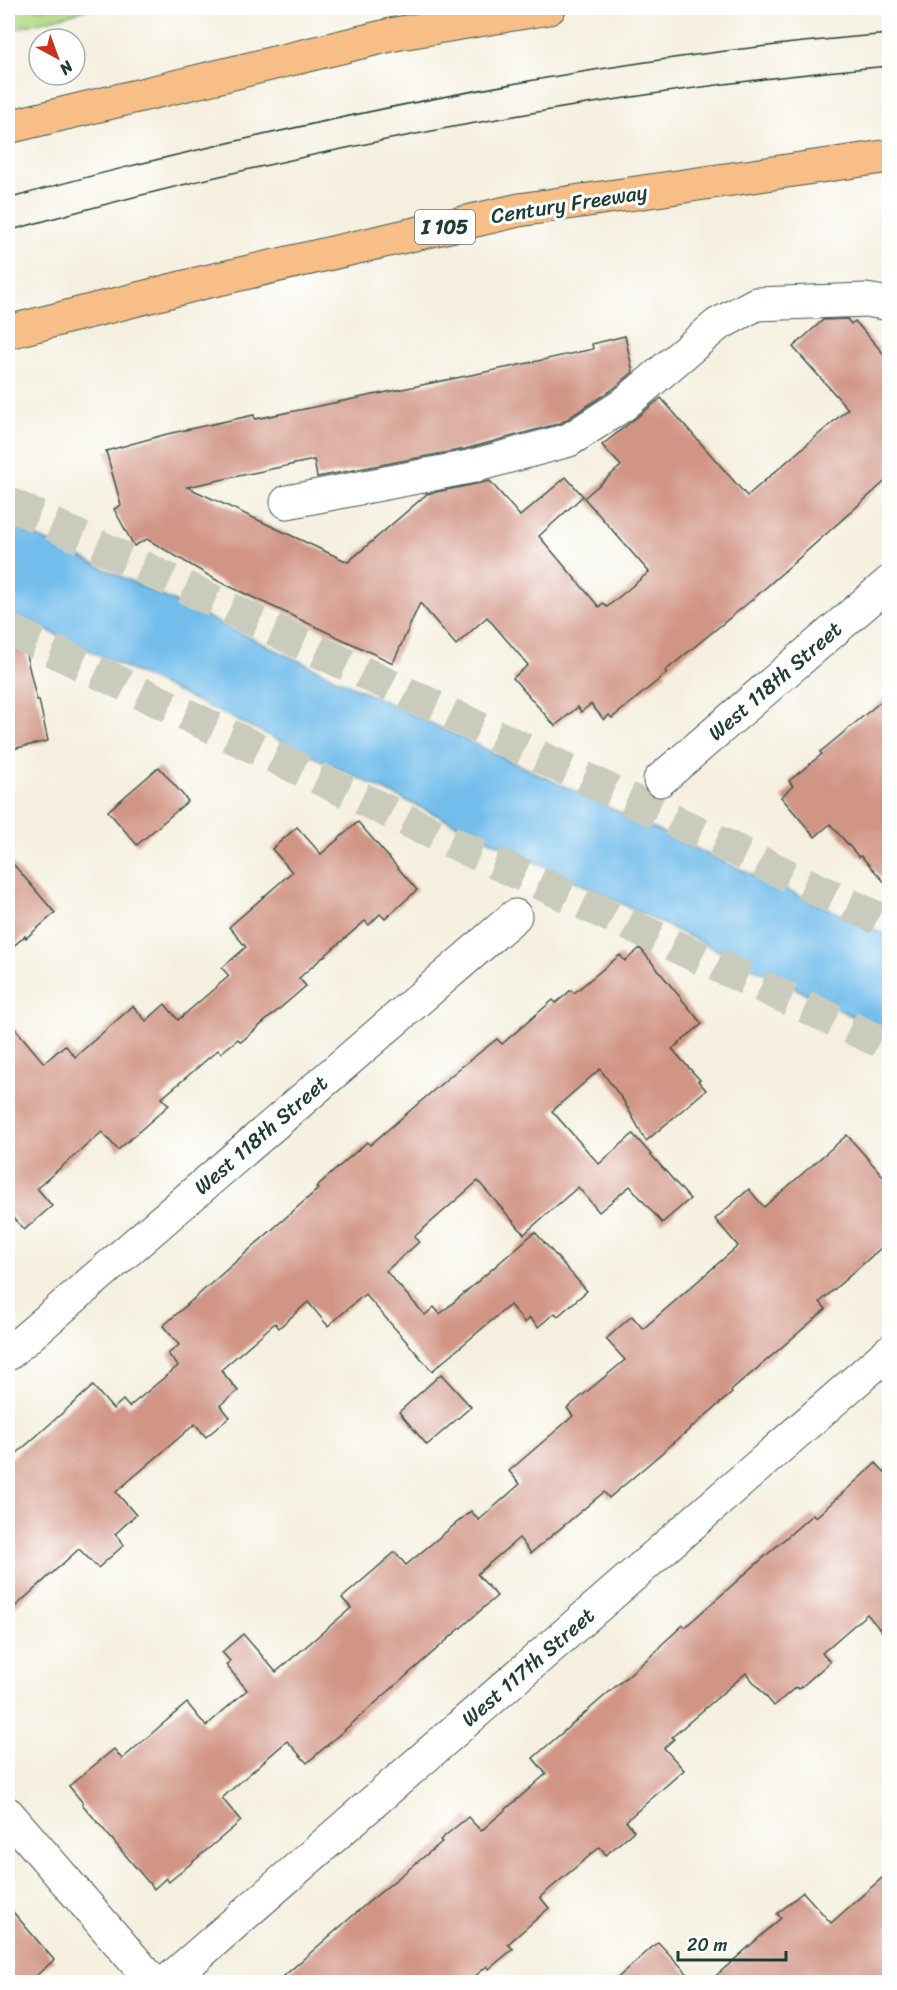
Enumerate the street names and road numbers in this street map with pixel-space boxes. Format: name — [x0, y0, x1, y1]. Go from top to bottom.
street label: Century Freeway — [488, 173, 650, 235]
road number: I 105 — [415, 210, 475, 244]
street label: West 118th Street — [699, 611, 851, 751]
street label: West 118th Street — [185, 1065, 337, 1205]
street label: West 117th Street — [452, 1598, 604, 1736]

